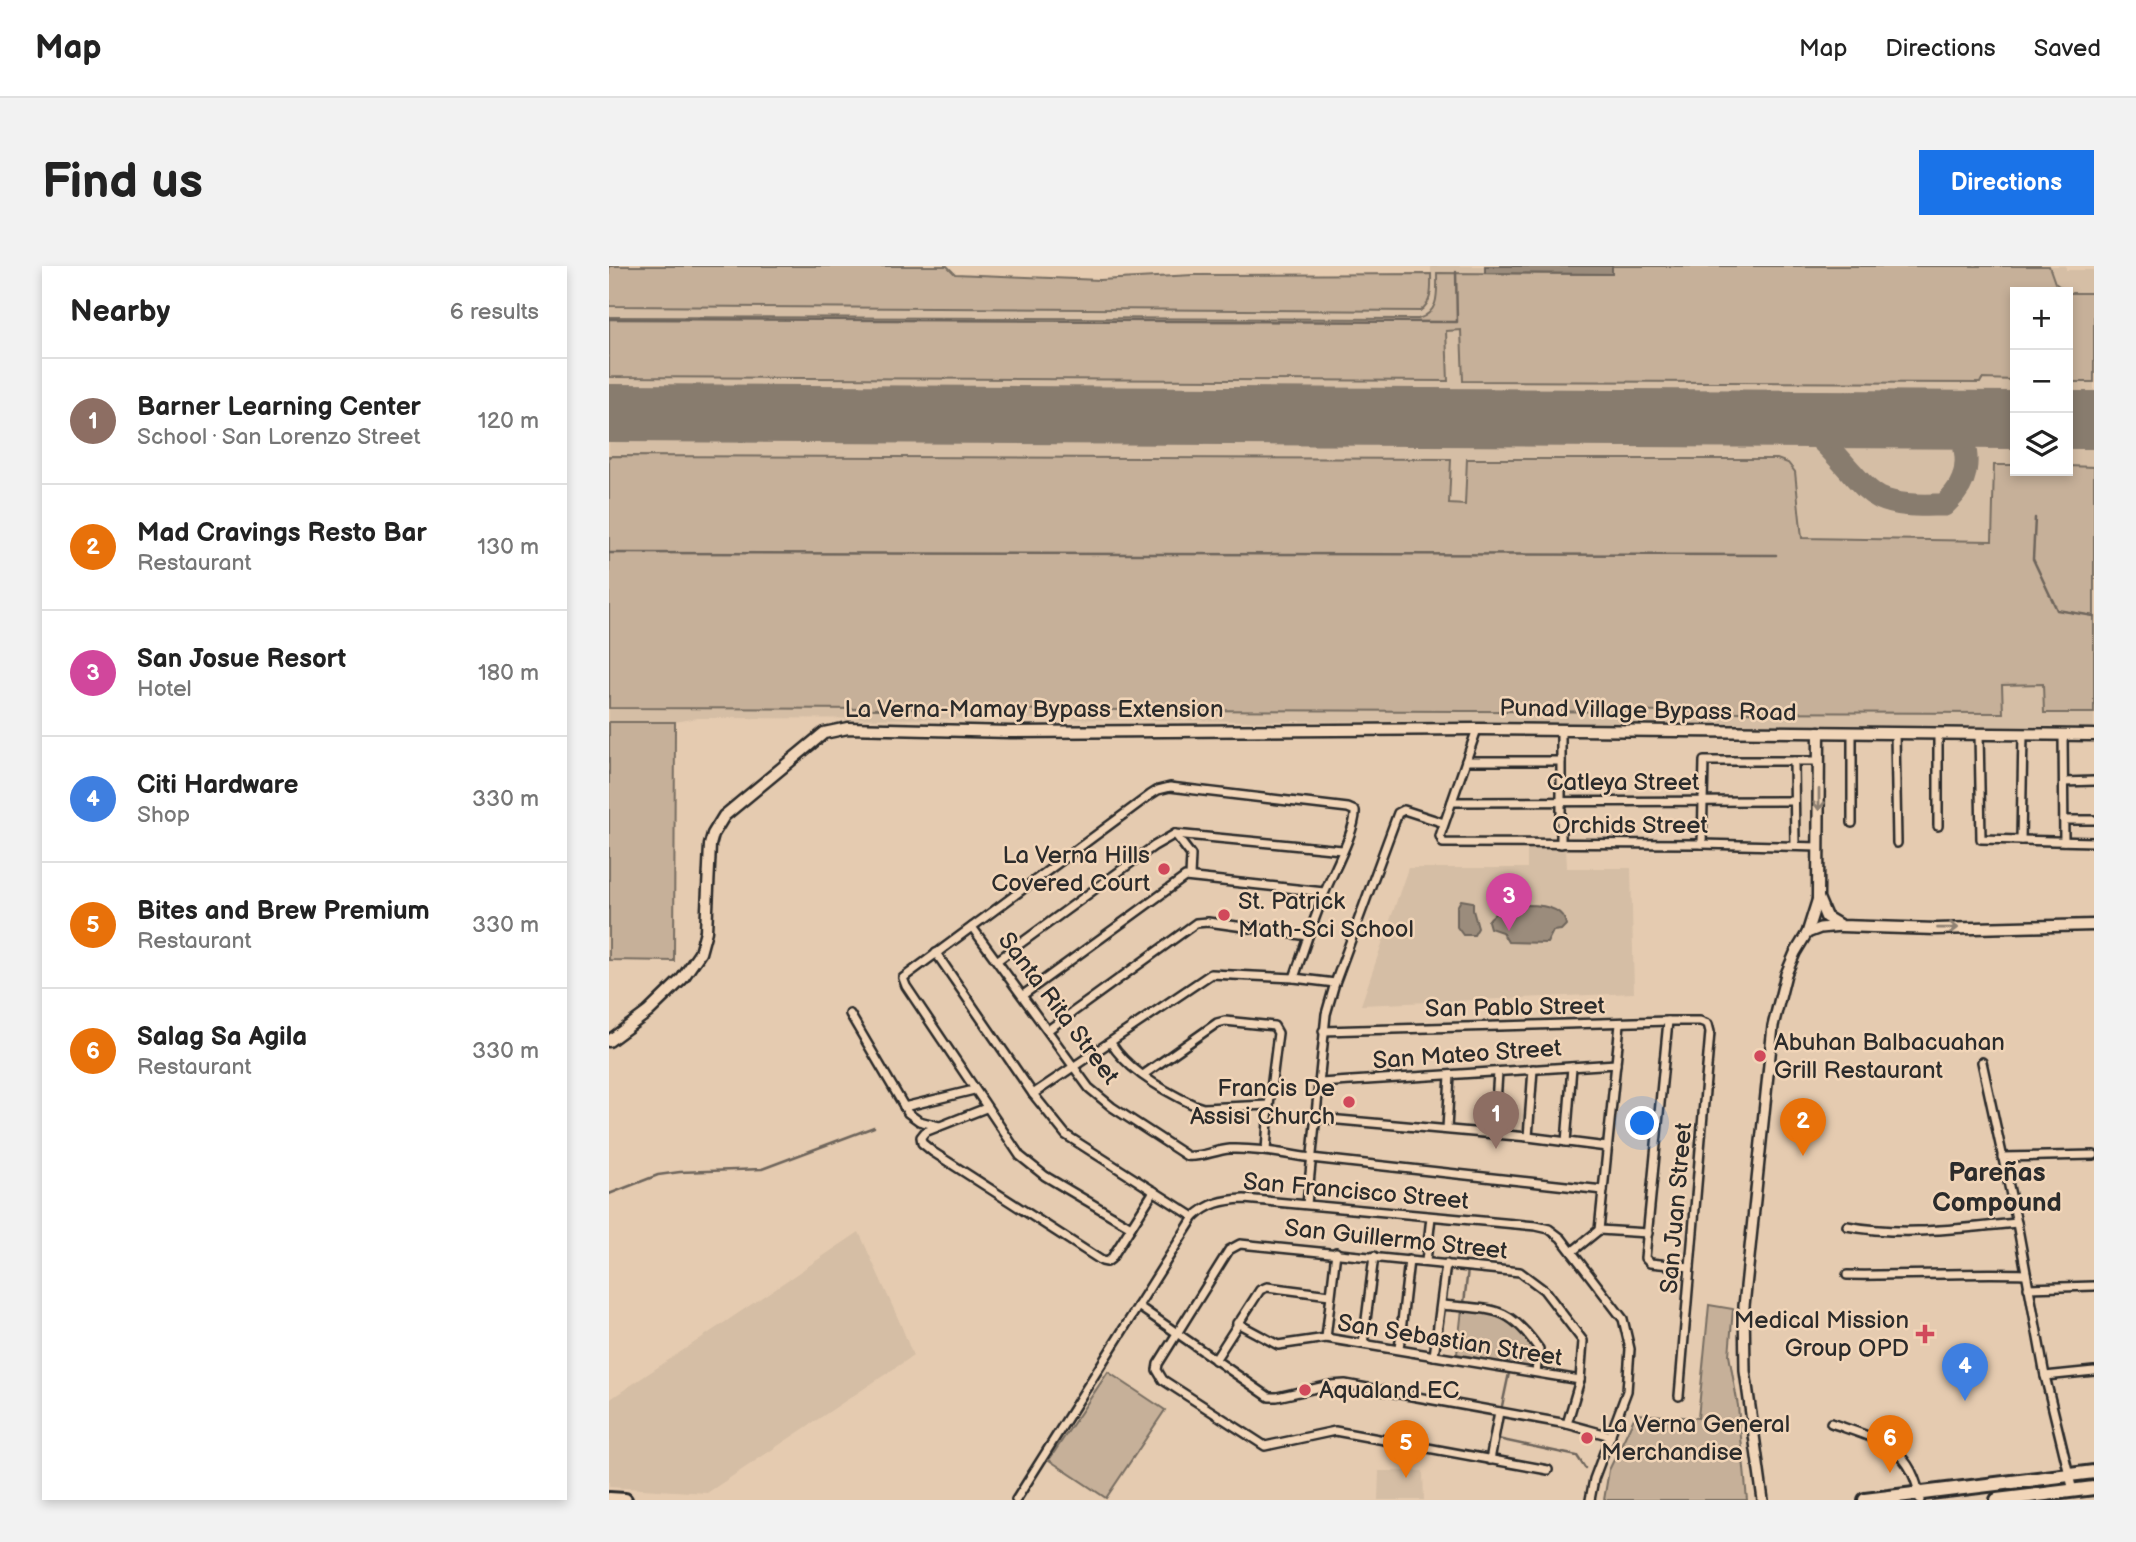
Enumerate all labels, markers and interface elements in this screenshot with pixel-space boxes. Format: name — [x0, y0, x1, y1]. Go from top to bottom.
text: Map — [35, 28, 101, 68]
text: Map — [1799, 34, 1847, 63]
text: Directions — [1885, 34, 1996, 63]
text: Saved — [2034, 34, 2101, 63]
button: Directions — [1919, 150, 2094, 215]
text: Find us — [42, 153, 203, 212]
map controls — [2010, 287, 2073, 476]
button: + — [2010, 287, 2073, 350]
text: Nearby — [70, 294, 170, 330]
text: 6 results — [450, 298, 539, 326]
button: − — [2010, 350, 2073, 413]
text: Barner Learning Center — [137, 392, 421, 423]
text: 1 — [88, 407, 98, 435]
text: 120 m — [478, 407, 539, 435]
button: layers — [2010, 413, 2073, 476]
text: School · San Lorenzo Street — [137, 423, 421, 451]
text: Mad Cravings Resto Bar — [137, 518, 427, 549]
text: 2 — [86, 533, 100, 561]
text: 130 m — [477, 533, 539, 561]
text: Restaurant — [137, 549, 251, 577]
text: San Josue Resort — [137, 644, 346, 675]
text: 3 — [86, 659, 100, 687]
text: 180 m — [478, 659, 539, 687]
text: Hotel — [137, 675, 192, 703]
street label: Punad Village Bypass Road — [1499, 693, 1797, 728]
street label: La Verna-Mamay Bypass Extension — [845, 695, 1223, 724]
street label: Catleya Street — [1547, 768, 1700, 797]
text: Citi Hardware — [137, 770, 299, 801]
text: 4 — [86, 785, 100, 813]
text: 330 m — [472, 785, 539, 813]
one-way arrow — [1812, 789, 1826, 812]
text: Shop — [137, 801, 190, 829]
street label: Orchids Street — [1552, 811, 1708, 840]
place label: La Verna Hills Covered Court — [991, 841, 1151, 898]
marker: La Verna Hills Covered Court — [1156, 861, 1172, 877]
pin: 3 — [1486, 873, 1532, 931]
place label: St. Patrick Math-Sci School — [1238, 887, 1414, 944]
text: Bites and Brew Premium — [137, 896, 430, 927]
marker: St. Patrick Math-Sci School — [1216, 907, 1232, 923]
text: 5 — [86, 911, 100, 939]
text: 330 m — [472, 911, 539, 939]
one-way arrow — [1936, 922, 1959, 935]
street label: Santa Rita Street — [992, 926, 1126, 1091]
text: Restaurant — [137, 927, 251, 955]
street label: San Pablo Street — [1425, 991, 1606, 1024]
text: Salag Sa Agila — [137, 1022, 307, 1053]
place label: Abuhan Balbacuahan Grill Restaurant — [1774, 1028, 2005, 1085]
street label: San Mateo Street — [1372, 1033, 1563, 1076]
text: 6 — [86, 1037, 100, 1065]
text: 330 m — [472, 1037, 539, 1065]
marker: Abuhan Balbacuahan Grill Restaurant — [1752, 1048, 1768, 1064]
text: Restaurant — [137, 1053, 251, 1081]
place label: Francis De Assisi Church — [1190, 1074, 1335, 1131]
pin: 1 — [1473, 1091, 1519, 1149]
marker: Francis De Assisi Church — [1341, 1094, 1357, 1110]
pin: 2 — [1780, 1098, 1826, 1156]
your location — [1625, 1106, 1659, 1140]
street label: San Juan Street — [1655, 1121, 1698, 1295]
district label: Pareñas Compound — [1932, 1158, 2062, 1219]
street label: San Francisco Street — [1242, 1167, 1471, 1216]
street label: San Guillermo Street — [1283, 1213, 1509, 1266]
place label: Medical Mission Group OPD — [1734, 1306, 1909, 1363]
street label: San Sebastian Street — [1335, 1308, 1565, 1373]
marker: Medical Mission Group OPD — [1915, 1324, 1935, 1344]
pin: 4 — [1942, 1343, 1988, 1401]
place label: Aqualand EC — [1319, 1376, 1459, 1405]
marker: Aqualand EC — [1297, 1382, 1313, 1398]
place label: La Verna General Merchandise — [1601, 1410, 1790, 1467]
pin: 6 — [1867, 1415, 1913, 1473]
pin: 5 — [1383, 1420, 1429, 1478]
marker: La Verna General Merchandise — [1579, 1430, 1595, 1446]

